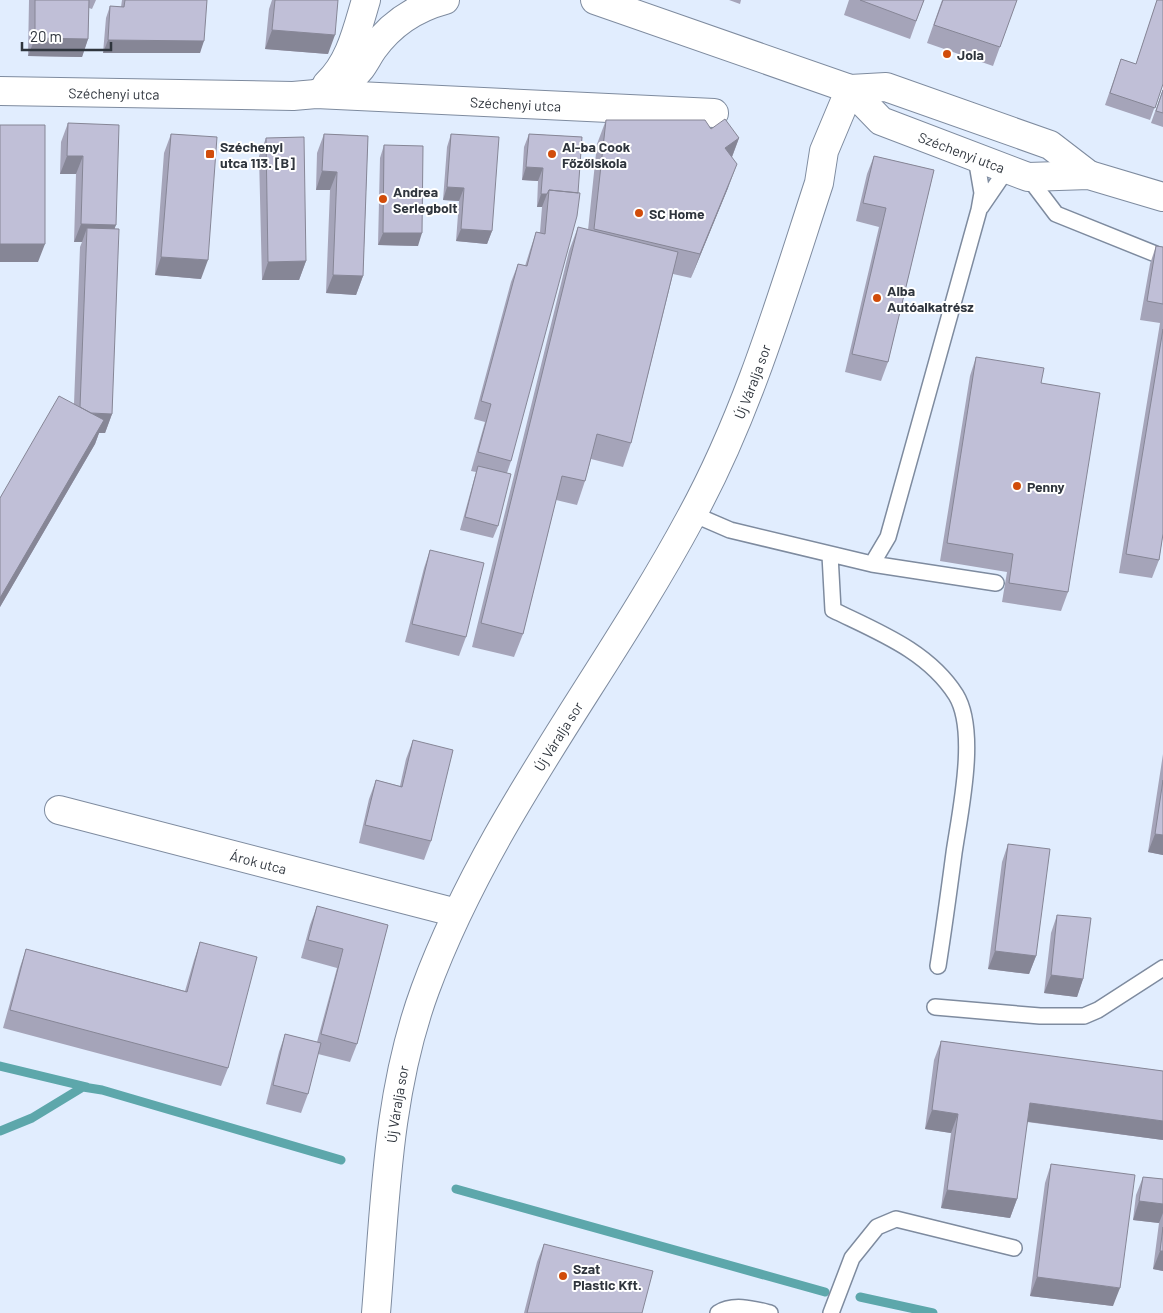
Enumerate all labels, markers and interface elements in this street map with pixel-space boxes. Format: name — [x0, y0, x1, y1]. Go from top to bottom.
scale bar — [22, 20, 111, 52]
text: 20 m — [30, 27, 62, 45]
place label: Jola — [957, 46, 984, 63]
marker: Jola — [941, 48, 953, 60]
street label: Széchenyi utca — [68, 84, 160, 102]
street label: Széchenyi utca — [470, 93, 562, 114]
street label: Széchenyi utca — [916, 128, 1007, 176]
place label: Széchenyi utca 113. [B] — [220, 138, 295, 171]
place label: Al-ba Cook Főzőiskola — [562, 138, 631, 171]
marker: Széchenyi utca 113. [B] — [204, 148, 216, 160]
marker: Al-ba Cook Főzőiskola — [546, 148, 558, 160]
place label: Andrea Serlegbolt — [393, 183, 458, 216]
marker: Andrea Serlegbolt — [377, 193, 389, 205]
place label: SC Home — [649, 205, 705, 222]
marker: SC Home — [633, 207, 645, 219]
place label: Alba Autóalkatrész — [887, 282, 974, 315]
marker: Alba Autóalkatrész — [871, 292, 883, 304]
street label: Új Váralja sor — [730, 342, 774, 421]
place label: Penny — [1027, 478, 1065, 495]
marker: Penny — [1011, 480, 1023, 492]
street label: Új Váralja sor — [530, 698, 586, 774]
street label: Árok utca — [228, 846, 289, 877]
street label: Új Váralja sor — [382, 1064, 412, 1144]
place label: Szat Plastic Kft. — [573, 1260, 642, 1293]
marker: Szat Plastic Kft. — [557, 1270, 569, 1282]

